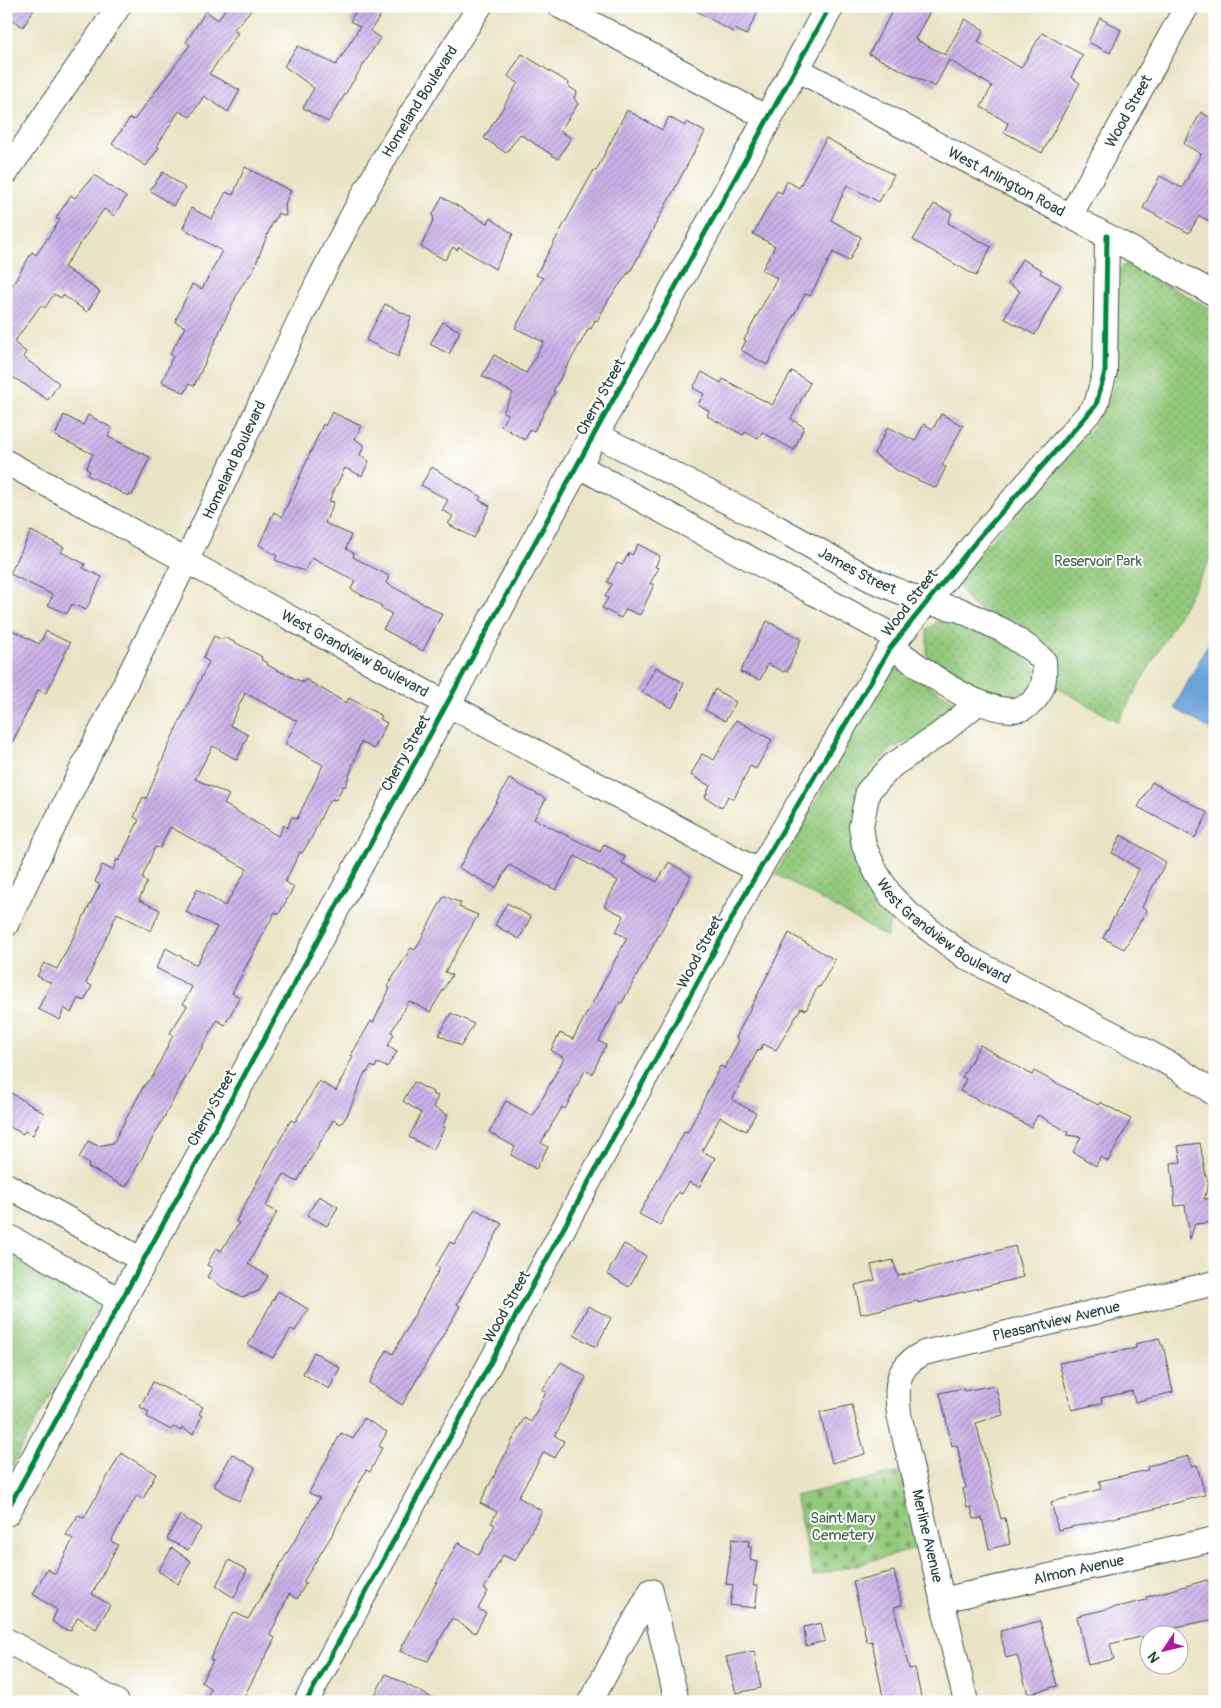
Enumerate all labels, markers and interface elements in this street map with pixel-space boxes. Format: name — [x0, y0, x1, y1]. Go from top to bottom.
street label: Homeland Boulevard — [377, 42, 462, 161]
street label: Wood Street — [1101, 71, 1157, 151]
street label: West Arlington Road — [945, 143, 1068, 221]
street label: Cherry Street — [572, 355, 630, 439]
street label: Homeland Boulevard — [198, 398, 270, 522]
street label: James Street — [815, 543, 900, 599]
park label: Reservoir Park — [1054, 552, 1143, 571]
street label: Wood Street — [878, 565, 943, 640]
street label: West Grandview Boulevard — [278, 605, 432, 702]
street label: Cherry Street — [377, 711, 435, 795]
street label: West Grandview Boulevard — [873, 875, 1014, 988]
street label: Wood Street — [673, 911, 728, 992]
street label: Cherry Street — [183, 1066, 241, 1150]
street label: Wood Street — [479, 1266, 535, 1347]
street label: Pleasantview Avenue — [991, 1297, 1122, 1346]
street label: Merline Avenue — [907, 1488, 947, 1585]
park label: Saint Mary Cemetery — [810, 1509, 876, 1545]
street label: Almon Avenue — [1031, 1550, 1126, 1589]
north arrow — [1138, 1626, 1188, 1676]
text: N — [1144, 1648, 1163, 1666]

